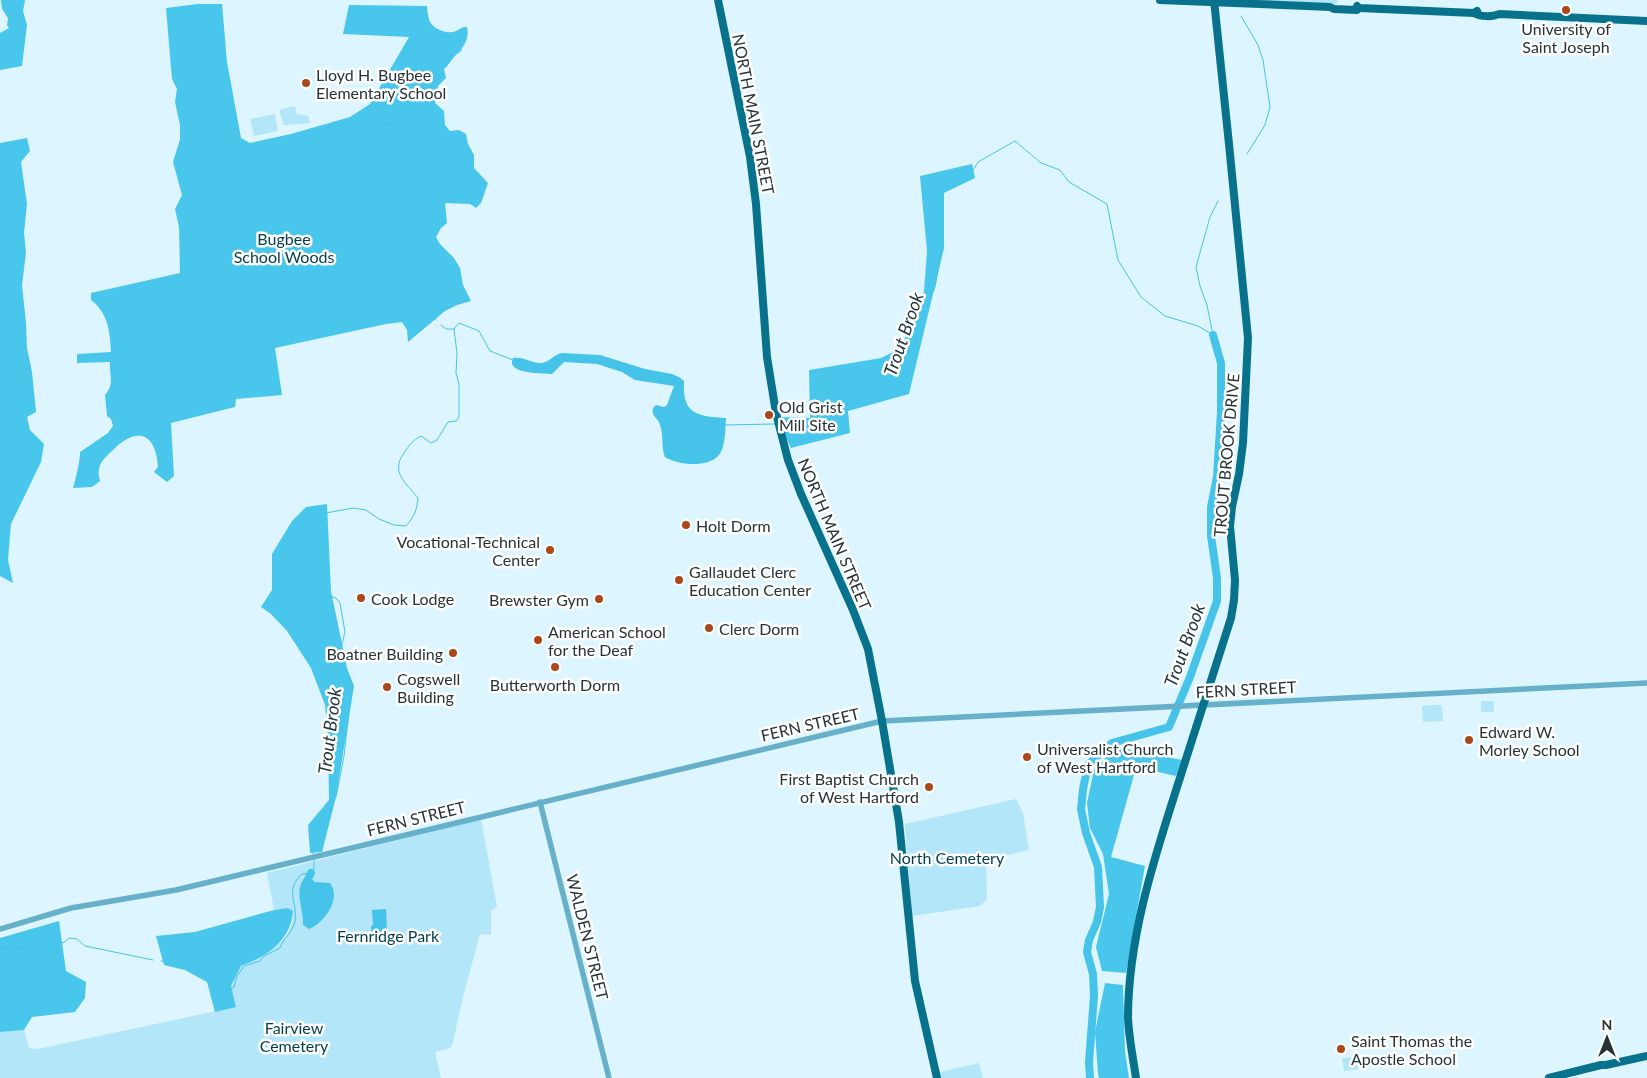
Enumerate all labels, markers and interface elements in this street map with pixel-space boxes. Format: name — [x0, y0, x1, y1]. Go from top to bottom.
marker: University of Saint Joseph — [1560, 4, 1572, 16]
place label: University of Saint Joseph — [1521, 19, 1611, 56]
street label: NORTH MAIN STREET — [729, 32, 779, 196]
place label: Lloyd H. Bugbee Elementary School — [316, 65, 446, 102]
marker: Lloyd H. Bugbee Elementary School — [300, 77, 312, 89]
park label: Bugbee School Woods — [234, 229, 334, 266]
water label: Trout Brook — [878, 289, 928, 379]
street label: TROUT BROOK DRIVE — [1209, 372, 1243, 538]
place label: Old Grist Mill Site — [779, 397, 843, 434]
marker: Old Grist Mill Site — [763, 409, 775, 421]
street label: NORTH MAIN STREET — [794, 455, 876, 613]
place label: Holt Dorm — [696, 516, 771, 535]
marker: Holt Dorm — [680, 519, 692, 531]
place label: Vocational-Technical Center — [397, 532, 540, 569]
marker: Vocational-Technical Center — [544, 544, 556, 556]
place label: Gallaudet Clerc Education Center — [689, 562, 811, 599]
marker: Gallaudet Clerc Education Center — [673, 574, 685, 586]
place label: Cook Lodge — [371, 589, 454, 608]
place label: Brewster Gym — [489, 590, 589, 609]
marker: Cook Lodge — [355, 592, 367, 604]
marker: Brewster Gym — [593, 593, 605, 605]
water label: Trout Brook — [1159, 600, 1209, 690]
place label: Clerc Dorm — [719, 619, 799, 638]
place label: American School for the Deaf — [548, 622, 666, 659]
marker: Clerc Dorm — [703, 622, 715, 634]
marker: American School for the Deaf — [532, 634, 544, 646]
place label: Boatner Building — [326, 644, 443, 663]
marker: Boatner Building — [447, 647, 459, 659]
marker: Butterworth Dorm — [549, 661, 561, 673]
place label: Cogswell Building — [397, 669, 460, 706]
place label: Butterworth Dorm — [490, 675, 620, 694]
street label: FERN STREET — [1195, 677, 1297, 701]
marker: Cogswell Building — [381, 681, 393, 693]
water label: Trout Brook — [313, 686, 345, 776]
street label: FERN STREET — [759, 703, 862, 745]
place label: Edward W. Morley School — [1479, 722, 1580, 759]
marker: Edward W. Morley School — [1463, 734, 1475, 746]
place label: Universalist Church of West Hartford — [1037, 739, 1173, 776]
marker: Universalist Church of West Hartford — [1021, 751, 1033, 763]
place label: First Baptist Church of West Hartford — [779, 769, 919, 806]
marker: First Baptist Church of West Hartford — [923, 781, 935, 793]
street label: FERN STREET — [365, 796, 468, 839]
park label: North Cemetery — [890, 848, 1005, 867]
street label: WALDEN STREET — [563, 872, 613, 1002]
park label: Fernridge Park — [337, 926, 440, 945]
north arrow — [1582, 1013, 1632, 1063]
text: N — [1602, 1016, 1612, 1033]
park label: Fairview Cemetery — [260, 1018, 329, 1055]
place label: Saint Thomas the Apostle School — [1351, 1031, 1472, 1068]
marker: Saint Thomas the Apostle School — [1335, 1043, 1347, 1055]

